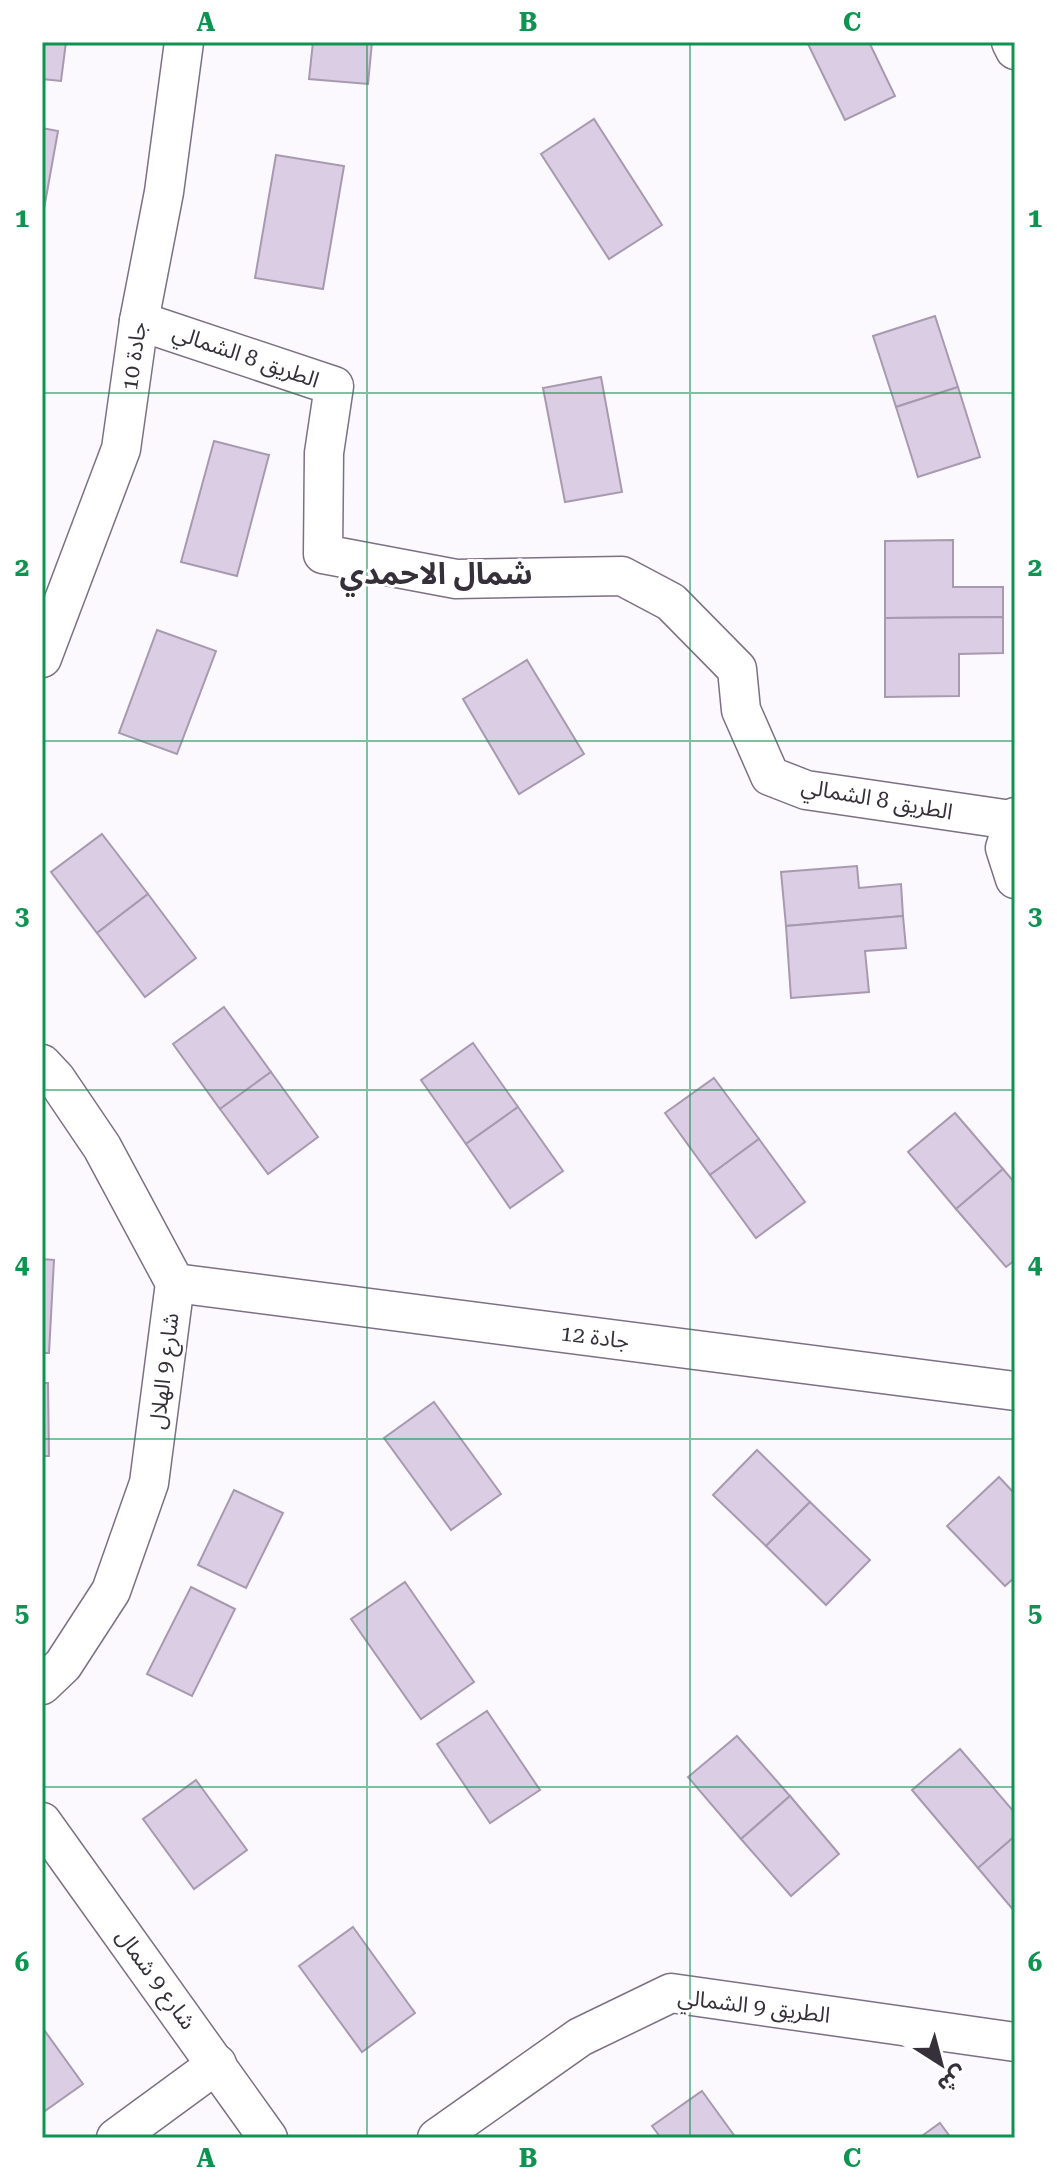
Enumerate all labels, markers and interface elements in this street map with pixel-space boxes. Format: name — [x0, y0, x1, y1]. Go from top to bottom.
text: A — [197, 7, 216, 37]
text: B — [519, 7, 537, 37]
text: C — [843, 7, 861, 37]
text: 1 — [15, 203, 29, 233]
text: 1 — [1028, 203, 1042, 233]
street label: الطريق 8 الشمالي — [168, 319, 322, 397]
street label: جادة 10 — [117, 320, 151, 392]
text: 2 — [15, 552, 29, 582]
text: 2 — [1028, 552, 1042, 582]
district label: شمال الاحمدي — [339, 556, 533, 597]
street label: الطريق 8 الشمالي — [799, 773, 955, 829]
text: 3 — [15, 901, 29, 931]
text: 3 — [1028, 901, 1042, 931]
text: 4 — [15, 1249, 30, 1279]
text: 4 — [1028, 1249, 1043, 1279]
street label: شارع 9 الهلال — [144, 1311, 188, 1431]
street label: جادة 12 — [559, 1320, 631, 1354]
text: 5 — [15, 1598, 29, 1628]
text: 5 — [1028, 1598, 1042, 1628]
street label: شارع 9 شمال — [108, 1924, 201, 2036]
text: 6 — [15, 1947, 29, 1977]
text: 6 — [1028, 1947, 1042, 1977]
street label: الطريق 9 الشمالي — [676, 1984, 832, 2032]
north arrow — [901, 2024, 981, 2104]
text: ش — [933, 2061, 972, 2099]
text: A — [197, 2143, 216, 2173]
text: B — [519, 2143, 537, 2173]
text: C — [843, 2143, 861, 2173]

